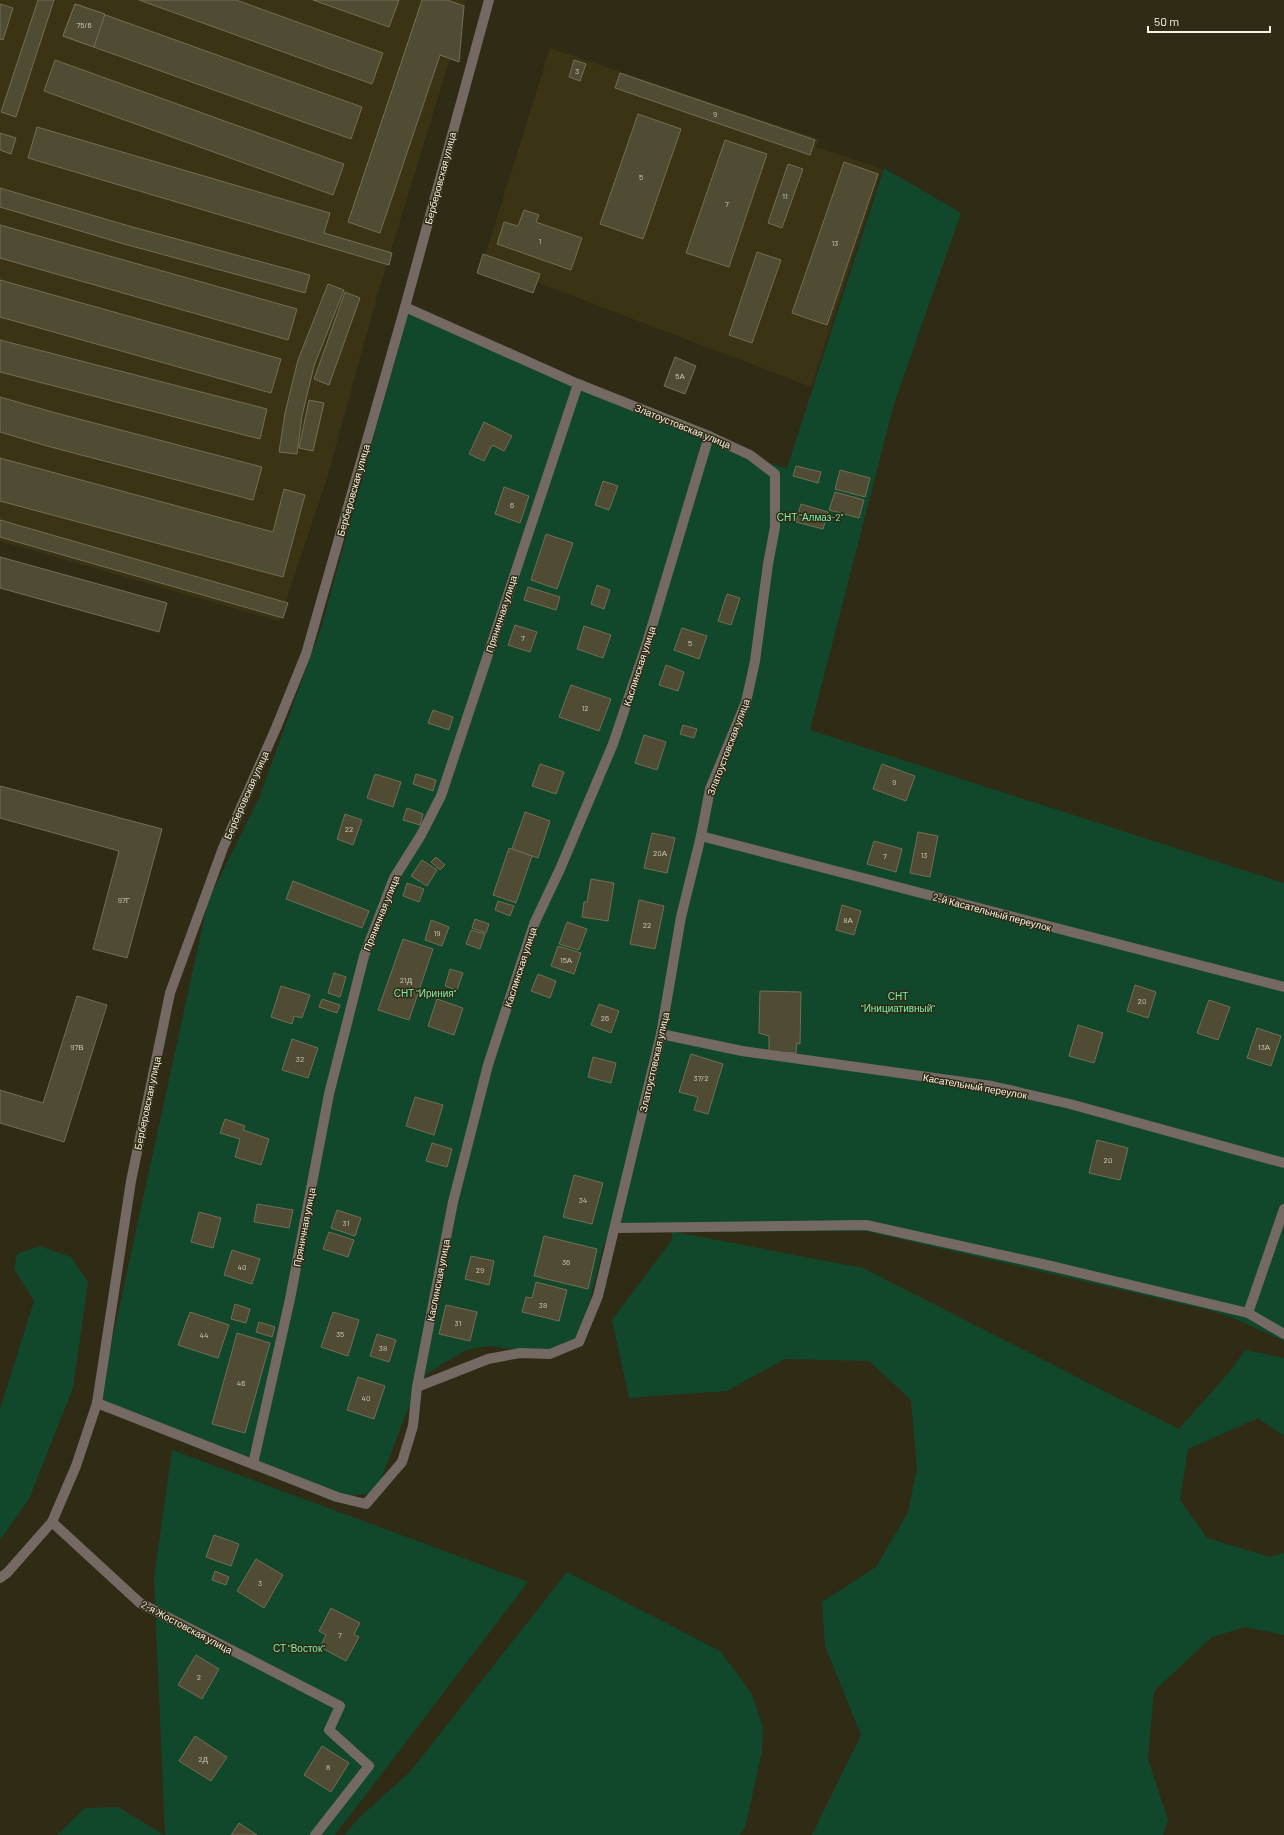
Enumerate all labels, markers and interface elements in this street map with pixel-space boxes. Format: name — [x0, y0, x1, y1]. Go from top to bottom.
scale bar — [1148, 8, 1270, 34]
text: 50 m — [1154, 14, 1179, 28]
house number: 75/6 — [76, 20, 92, 30]
house number: 3 — [575, 66, 579, 76]
house number: 9 — [713, 109, 717, 119]
street label: Берберовская улица — [422, 130, 458, 226]
house number: 5 — [639, 172, 643, 182]
house number: 11 — [782, 191, 788, 201]
house number: 7 — [725, 199, 729, 209]
house number: 1 — [539, 236, 542, 246]
house number: 13 — [832, 238, 838, 248]
house number: 5А — [675, 371, 685, 381]
street label: Златоустовская улица — [633, 401, 733, 451]
street label: Берберовская улица — [334, 442, 372, 537]
house number: 6 — [510, 500, 514, 510]
park label: СНТ "Алмаз-2" — [777, 511, 844, 523]
street label: Пряничная улица — [483, 574, 519, 654]
street label: Каслинская улица — [620, 624, 658, 708]
house number: 7 — [521, 633, 525, 643]
house number: 5 — [688, 638, 692, 648]
street label: Златоустовская улица — [704, 697, 752, 797]
house number: 12 — [581, 703, 589, 713]
street label: Берберовская улица — [221, 749, 271, 841]
house number: 9 — [892, 777, 896, 787]
house number: 22 — [345, 824, 353, 834]
house number: 20А — [653, 848, 668, 858]
house number: 13 — [921, 850, 927, 860]
house number: 7 — [883, 851, 887, 861]
street label: Пряничная улица — [360, 873, 402, 953]
street label: 2-й Касательный переулок — [931, 890, 1053, 934]
house number: 97Г — [118, 895, 131, 905]
house number: 8А — [843, 915, 853, 925]
house number: 22 — [643, 920, 651, 930]
street label: Каслинская улица — [501, 925, 539, 1009]
house number: 19 — [434, 928, 440, 938]
house number: 15А — [560, 955, 573, 965]
house number: 21Д — [400, 975, 413, 985]
park label: СНТ "Ириния" — [394, 987, 457, 999]
park label: СНТ "Инициативный" — [861, 990, 935, 1014]
house number: 20 — [1138, 996, 1146, 1006]
street label: Златоустовская улица — [637, 1010, 671, 1113]
house number: 26 — [601, 1013, 609, 1023]
house number: 97В — [70, 1042, 84, 1052]
house number: 13А — [1258, 1042, 1271, 1052]
house number: 32 — [296, 1054, 304, 1064]
street label: Берберовская улица — [131, 1055, 163, 1151]
street label: Касательный переулок — [922, 1071, 1029, 1101]
house number: 37/2 — [694, 1073, 708, 1083]
house number: 20 — [1104, 1155, 1112, 1165]
street label: Пряничная улица — [290, 1186, 318, 1268]
house number: 34 — [579, 1195, 587, 1205]
house number: 31 — [343, 1218, 350, 1228]
street label: Каслинская улица — [424, 1238, 452, 1322]
house number: 36 — [562, 1257, 570, 1267]
house number: 40 — [238, 1262, 246, 1272]
house number: 29 — [476, 1265, 484, 1275]
house number: 38 — [539, 1300, 547, 1310]
house number: 31 — [455, 1318, 462, 1328]
house number: 35 — [336, 1329, 344, 1339]
house number: 44 — [200, 1330, 208, 1340]
house number: 38 — [379, 1343, 387, 1353]
house number: 46 — [237, 1378, 245, 1388]
house number: 40 — [362, 1393, 370, 1403]
house number: 3 — [258, 1578, 262, 1588]
street label: 2-я Жостовская улица — [139, 1598, 235, 1656]
house number: 7 — [338, 1630, 342, 1640]
park label: СТ "Восток" — [273, 1642, 325, 1654]
house number: 2 — [197, 1672, 201, 1682]
house number: 2Д — [198, 1754, 208, 1764]
house number: 8 — [326, 1762, 330, 1772]

